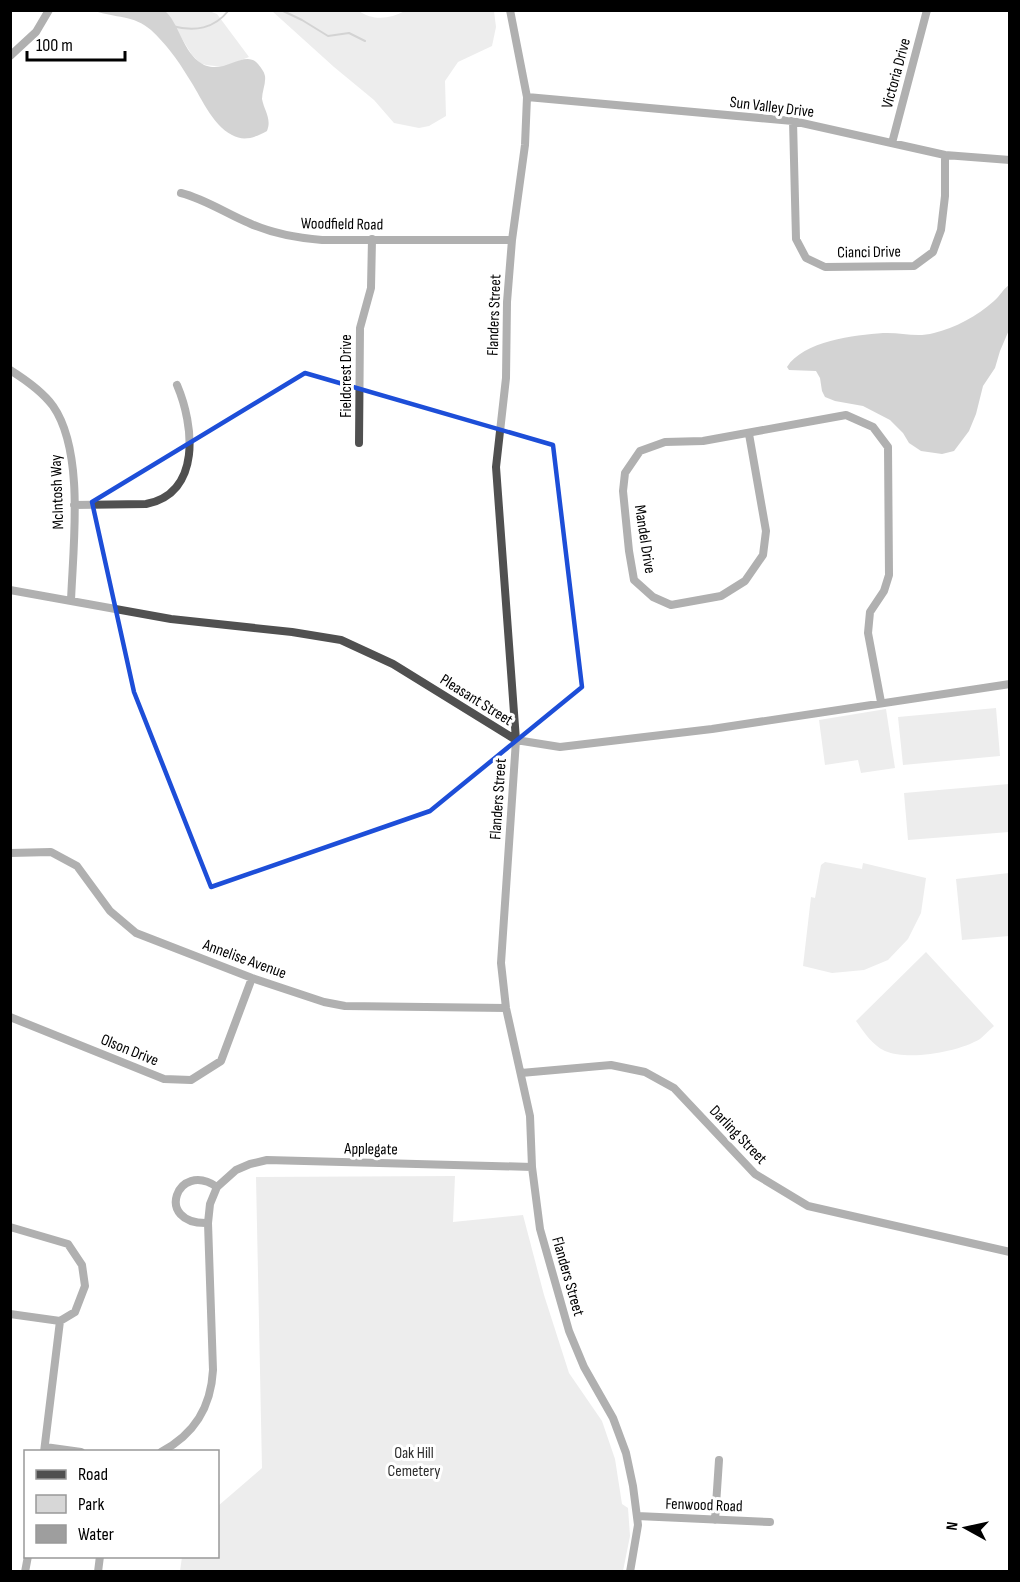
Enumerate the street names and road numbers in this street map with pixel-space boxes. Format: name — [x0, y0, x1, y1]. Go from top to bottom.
street label: Victoria Drive — [878, 36, 915, 111]
street label: Sun Valley Drive — [729, 93, 815, 122]
street label: Woodfield Road — [301, 214, 383, 235]
street label: Cianci Drive — [837, 242, 901, 263]
street label: Flanders Street — [484, 274, 505, 356]
street label: Fieldcrest Drive — [337, 334, 356, 418]
street label: McIntosh Way — [47, 454, 68, 530]
street label: Mandel Drive — [630, 504, 659, 575]
street label: Pleasant Street — [436, 670, 516, 730]
street label: Flanders Street — [486, 758, 511, 840]
street label: Annelise Avenue — [199, 935, 289, 983]
street label: Olson Drive — [98, 1030, 161, 1071]
street label: Darling Street — [705, 1102, 771, 1168]
street label: Applegate — [343, 1140, 398, 1159]
street label: Flanders Street — [547, 1235, 588, 1318]
street label: Fenwood Road — [665, 1495, 743, 1516]

